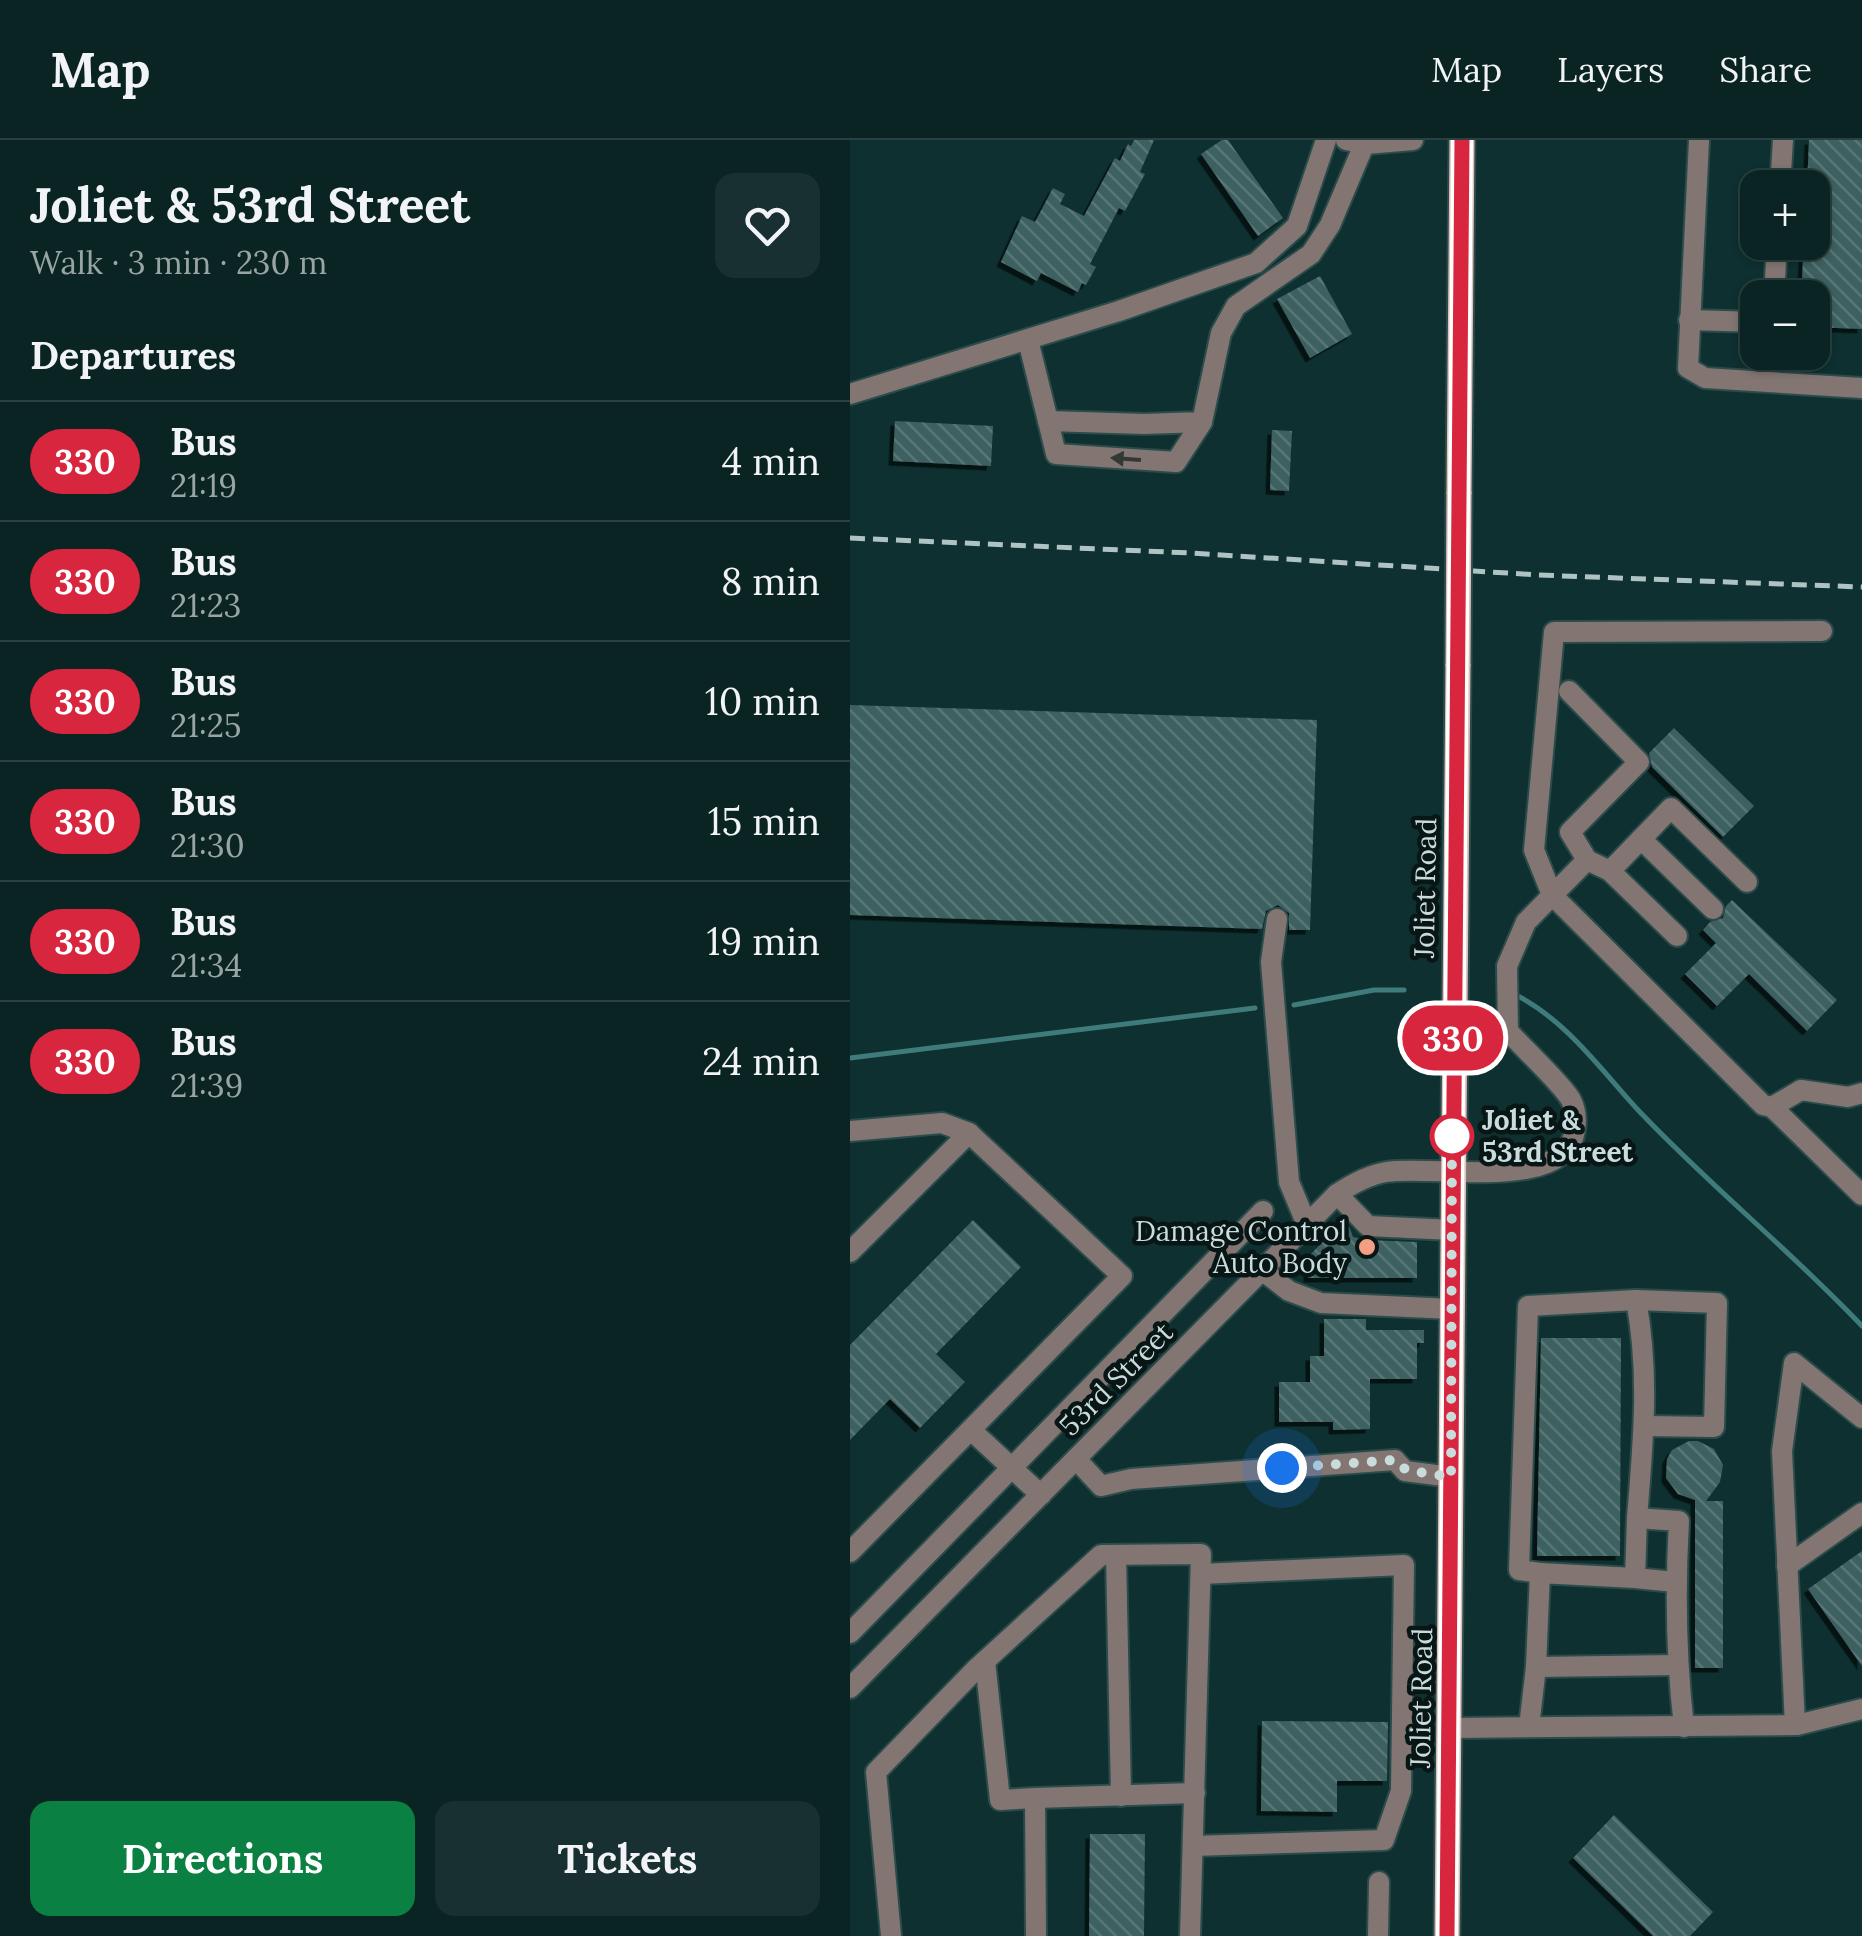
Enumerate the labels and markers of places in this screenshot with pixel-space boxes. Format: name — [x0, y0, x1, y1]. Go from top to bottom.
place label: Joliet & 53rd Street — [1482, 1102, 1634, 1170]
marker: Joliet & 53rd Street — [1431, 1115, 1473, 1157]
place label: Damage Control Auto Body — [1135, 1213, 1347, 1281]
marker: Damage Control Auto Body — [1356, 1236, 1378, 1258]

